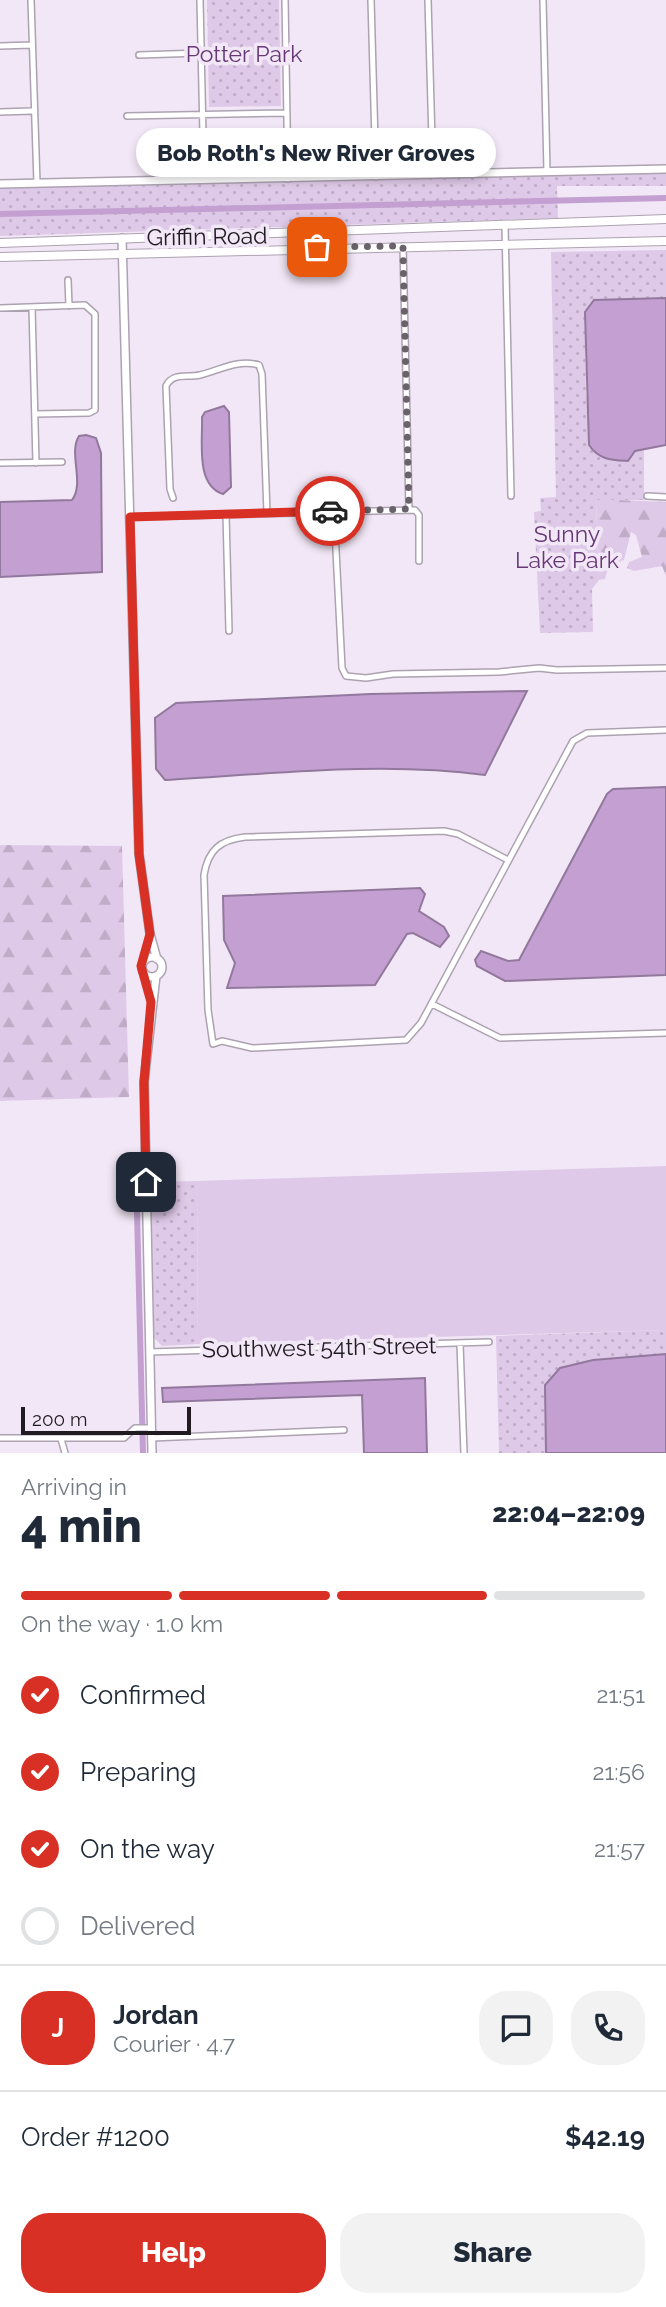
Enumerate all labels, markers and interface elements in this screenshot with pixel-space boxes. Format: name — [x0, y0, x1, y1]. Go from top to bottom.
park label: Potter Park — [186, 40, 302, 67]
callout: Bob Roth's New River Groves — [137, 128, 497, 177]
text: Bob Roth's New River Groves — [157, 139, 475, 166]
pin — [287, 217, 347, 277]
street label: Griffin Road — [146, 221, 268, 251]
icon: bag — [298, 228, 336, 266]
courier — [295, 476, 365, 546]
icon: car — [311, 492, 349, 530]
park label: Sunny Lake Park — [515, 520, 619, 573]
pin — [116, 1152, 176, 1212]
icon: home — [127, 1163, 165, 1201]
street label: Southwest 54th Street — [202, 1331, 437, 1363]
scale bar — [21, 1404, 191, 1436]
text: 200 m — [32, 1408, 87, 1430]
text: Arriving in — [21, 1473, 127, 1500]
text: 22:04–22:09 — [492, 1498, 645, 1528]
text: 4 min — [21, 1499, 142, 1553]
text: On the way · 1.0 km — [21, 1610, 223, 1637]
icon: check — [21, 1676, 59, 1714]
text: Confirmed — [80, 1680, 206, 1710]
text: 21:51 — [596, 1681, 645, 1708]
icon: check — [21, 1753, 59, 1791]
text: Preparing — [80, 1757, 196, 1787]
text: 21:56 — [592, 1758, 645, 1785]
icon: check — [21, 1830, 59, 1868]
text: On the way — [80, 1834, 215, 1864]
text: 21:57 — [594, 1835, 645, 1862]
text: Delivered — [80, 1911, 195, 1941]
button: chat — [479, 1991, 553, 2065]
button: phone — [571, 1991, 645, 2065]
text: Jordan — [113, 2000, 199, 2030]
text: J — [52, 2013, 64, 2043]
text: Courier · 4.7 — [113, 2030, 235, 2057]
text: Order #1200 — [21, 2122, 170, 2152]
text: $42.19 — [565, 2122, 645, 2152]
button: Help — [21, 2213, 326, 2293]
button: Share — [340, 2213, 645, 2293]

